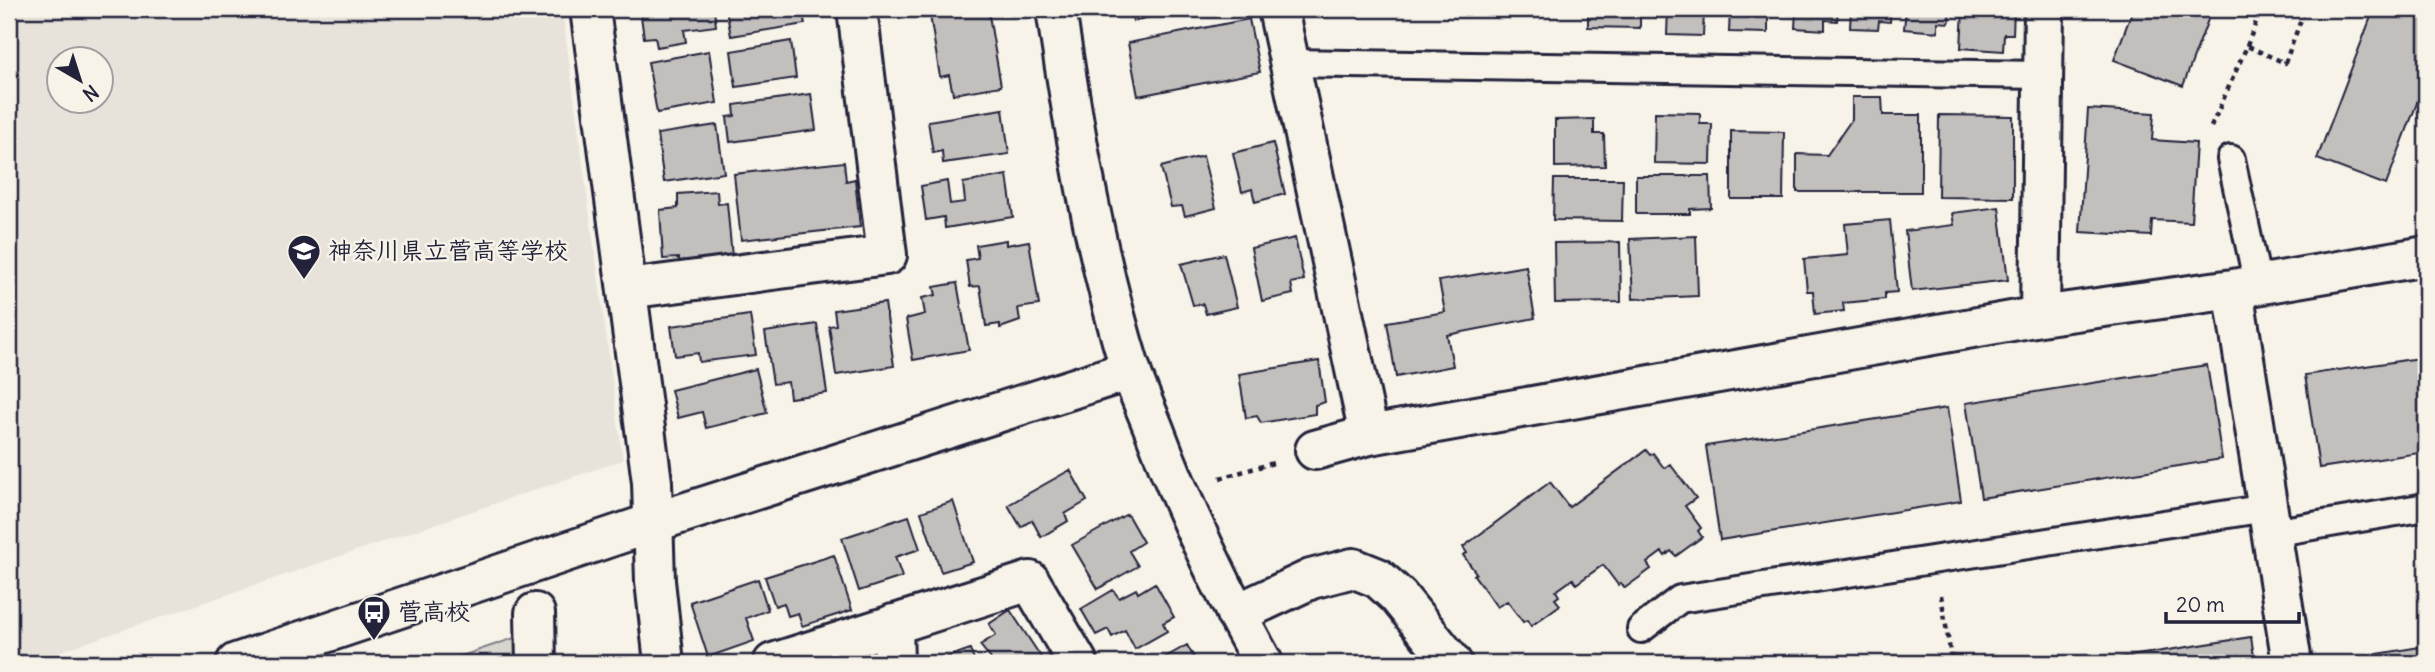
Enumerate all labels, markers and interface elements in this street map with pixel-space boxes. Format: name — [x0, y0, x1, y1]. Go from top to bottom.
north arrow — [46, 46, 116, 116]
text: N — [78, 80, 103, 107]
school or university icon: 神奈川県立菅高等学校 — [285, 232, 323, 281]
place label: 神奈川県立菅高等学校 — [328, 235, 568, 265]
scale bar — [2166, 581, 2298, 625]
text: 20 m — [2176, 591, 2225, 618]
bus stop icon: 菅高校 — [355, 593, 393, 642]
place label: 菅高校 — [398, 596, 470, 626]

